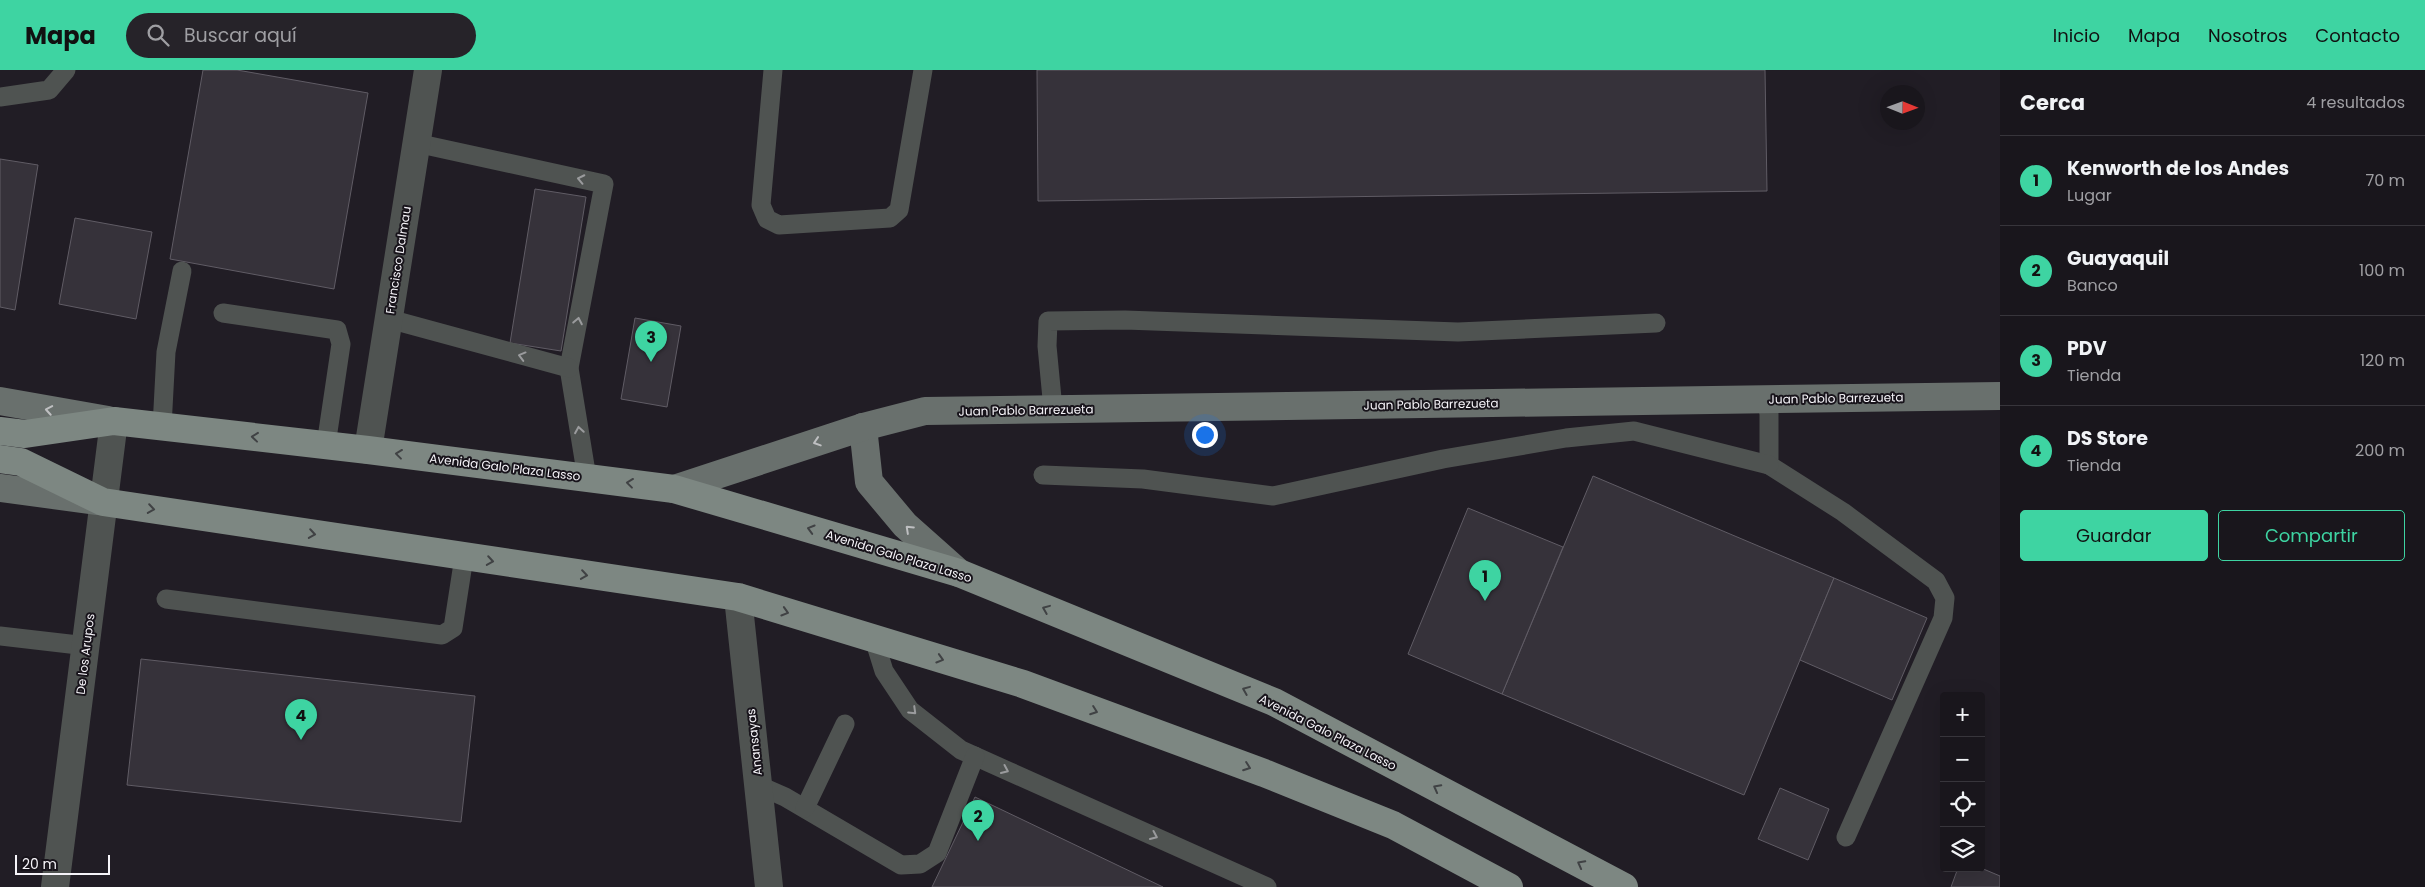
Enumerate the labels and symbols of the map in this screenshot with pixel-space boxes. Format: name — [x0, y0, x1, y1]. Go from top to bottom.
north arrow — [1880, 85, 1925, 130]
one-way arrow — [577, 174, 586, 185]
street label: Francisco Dalmau — [381, 205, 415, 315]
one-way arrow — [573, 316, 583, 325]
pin: 3 — [635, 321, 667, 362]
one-way arrow — [519, 351, 527, 361]
street label: Juan Pablo Barrezueta — [1768, 388, 1904, 408]
street label: Juan Pablo Barrezueta — [1363, 394, 1499, 414]
street label: Juan Pablo Barrezueta — [958, 400, 1094, 420]
one-way arrow — [45, 405, 53, 415]
your location — [1192, 422, 1218, 448]
one-way arrow — [574, 425, 585, 433]
one-way arrow — [250, 432, 258, 443]
one-way arrow — [813, 436, 822, 446]
one-way arrow — [395, 449, 403, 460]
street label: Avenida Galo Plaza Lasso — [429, 449, 582, 485]
one-way arrow — [626, 478, 634, 489]
one-way arrow — [147, 504, 156, 514]
one-way arrow — [808, 525, 816, 535]
street label: Avenida Galo Plaza Lasso — [824, 526, 974, 586]
one-way arrow — [906, 526, 915, 535]
one-way arrow — [308, 528, 316, 538]
one-way arrow — [486, 555, 494, 566]
pin: 1 — [1469, 560, 1501, 601]
one-way arrow — [581, 569, 589, 580]
one-way arrow — [1042, 605, 1051, 615]
one-way arrow — [780, 606, 788, 616]
street label: De los Arupos — [72, 613, 98, 695]
one-way arrow — [935, 653, 944, 663]
one-way arrow — [1242, 686, 1251, 697]
street label: Avenida Galo Plaza Lasso — [1256, 690, 1400, 774]
pin: 4 — [285, 699, 317, 740]
one-way arrow — [908, 705, 917, 714]
one-way arrow — [1089, 705, 1098, 715]
street label: Anansayas — [742, 708, 766, 776]
one-way arrow — [1242, 761, 1250, 771]
one-way arrow — [1000, 764, 1009, 775]
one-way arrow — [1433, 784, 1442, 794]
pin: 2 — [962, 800, 994, 841]
one-way arrow — [1149, 830, 1158, 841]
scale bar — [15, 852, 110, 875]
one-way arrow — [1577, 860, 1586, 870]

